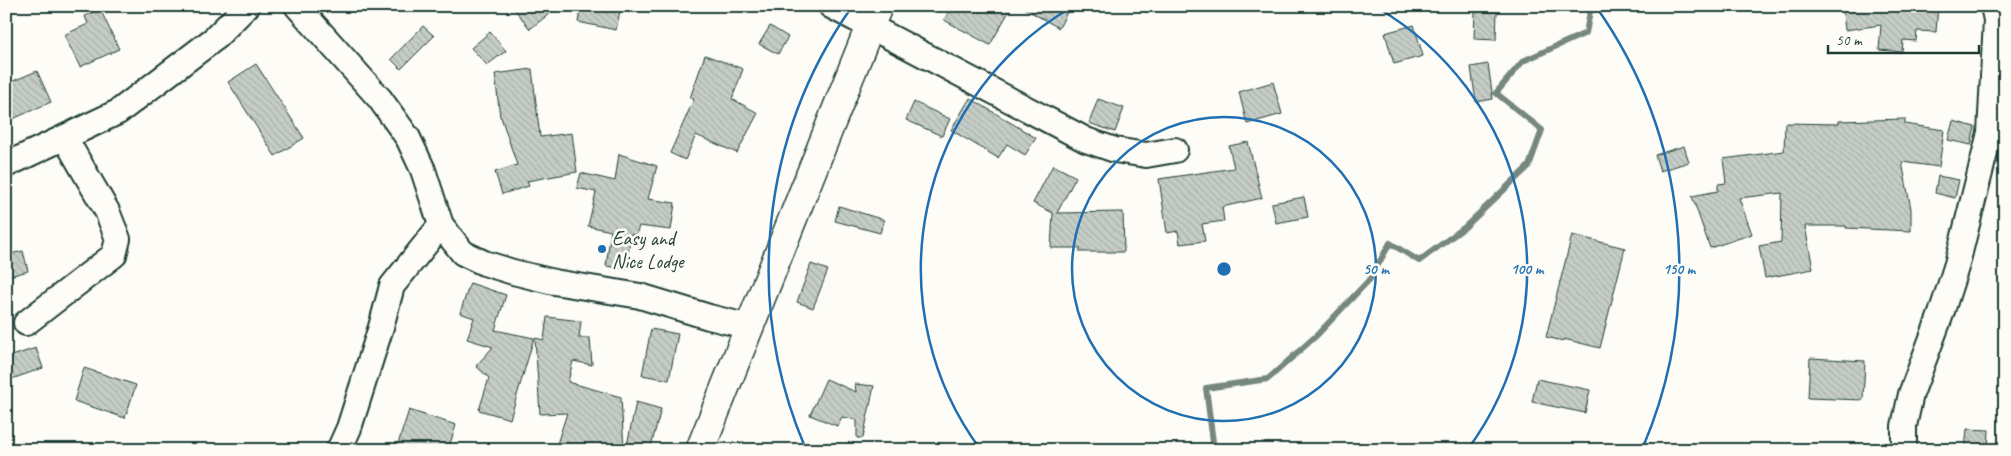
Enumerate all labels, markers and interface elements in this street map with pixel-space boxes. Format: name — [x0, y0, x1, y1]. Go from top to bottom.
scale bar — [1828, 22, 1980, 54]
text: 50 m — [1836, 31, 1863, 50]
place label: Easy and Nice Lodge — [612, 226, 685, 274]
marker: Easy and Nice Lodge — [596, 243, 608, 255]
centre of rings — [1215, 260, 1233, 278]
text: 50 m — [1363, 260, 1390, 279]
text: 100 m — [1511, 260, 1545, 279]
text: 150 m — [1663, 260, 1697, 279]

